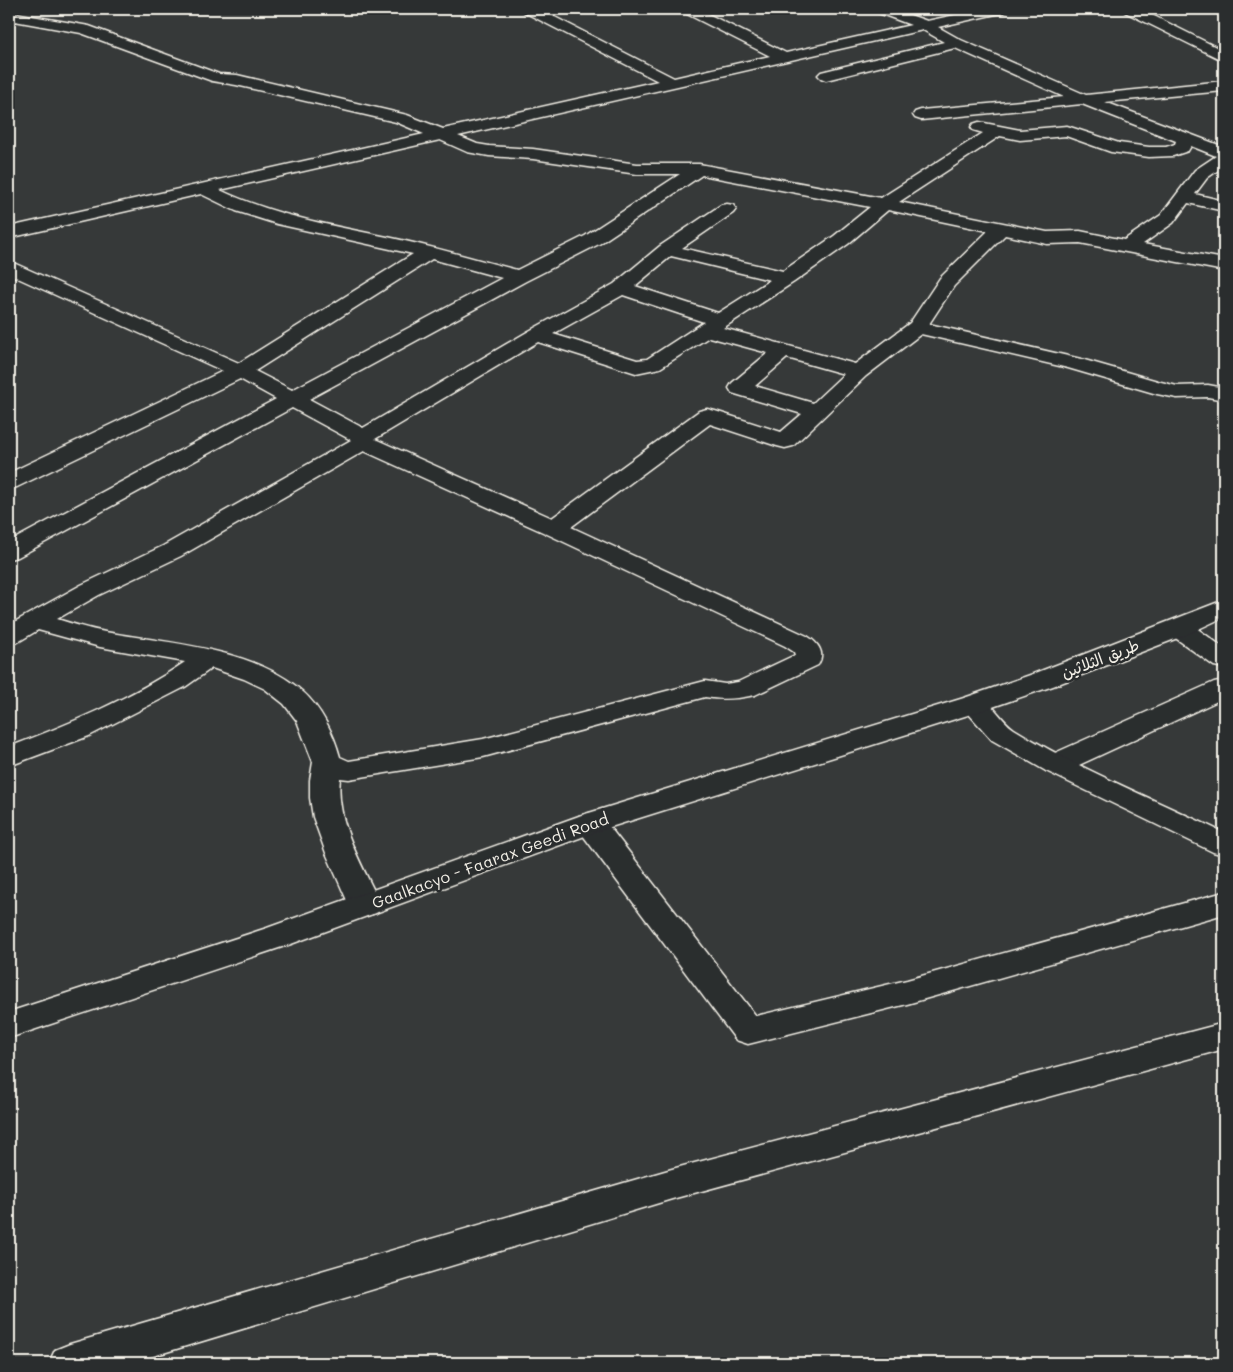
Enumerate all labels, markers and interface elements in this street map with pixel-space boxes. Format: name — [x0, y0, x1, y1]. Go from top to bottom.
street label: طريق الثلاثين — [1058, 633, 1142, 683]
street label: Gaalkacyo - Faarax Geedi Road — [369, 807, 611, 913]

